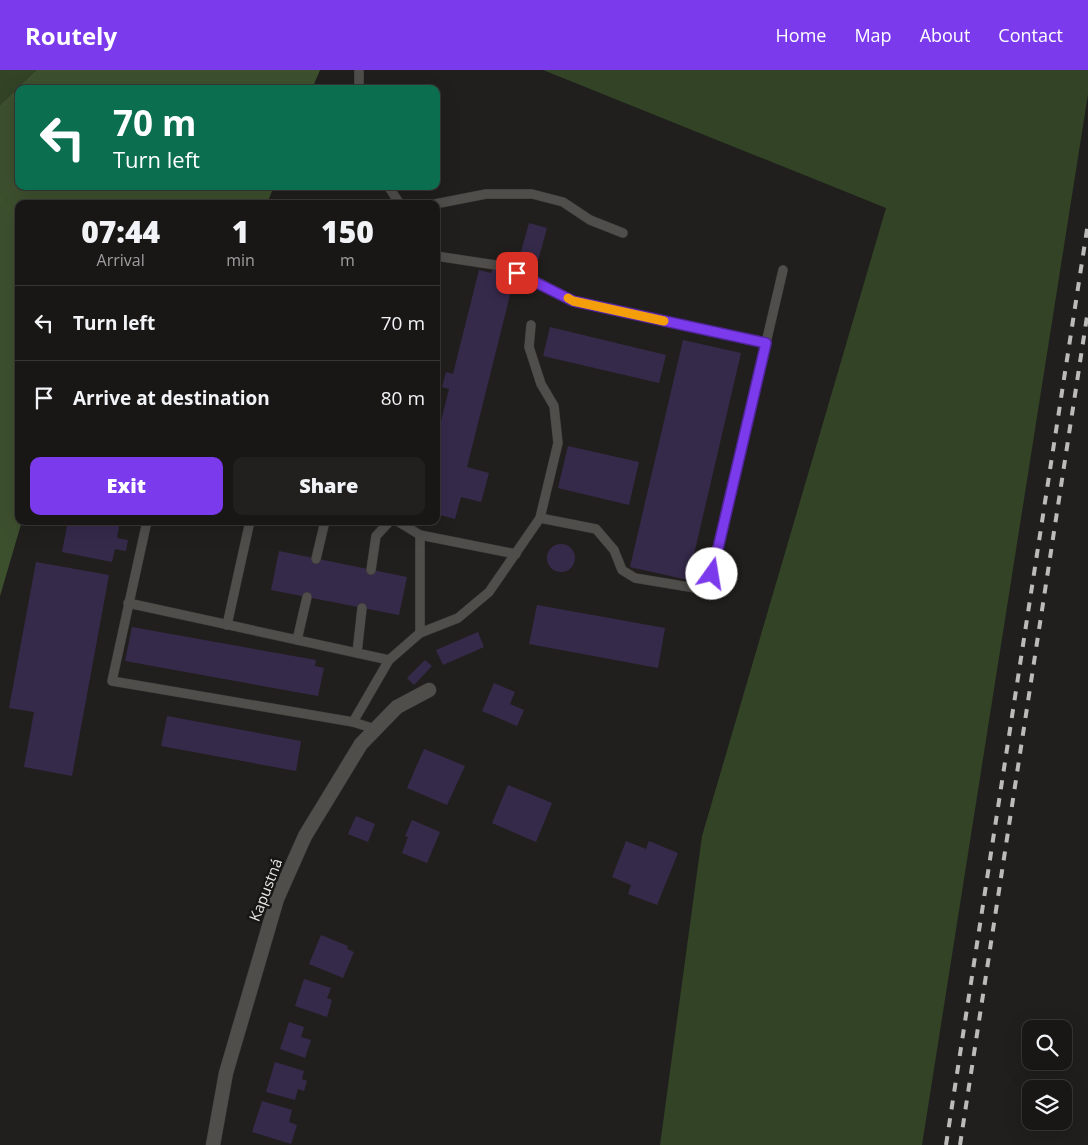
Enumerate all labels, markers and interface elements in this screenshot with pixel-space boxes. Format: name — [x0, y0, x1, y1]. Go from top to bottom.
text: Routely — [25, 19, 117, 52]
text: Home — [776, 23, 826, 47]
text: Map — [854, 23, 892, 47]
text: About — [920, 23, 970, 47]
text: Contact — [998, 23, 1063, 47]
text: 70 m — [113, 99, 196, 146]
icon: left — [30, 105, 95, 170]
text: Turn left — [113, 144, 200, 174]
text: 07:44 — [81, 211, 160, 252]
text: 1 — [232, 211, 249, 252]
text: 150 — [321, 211, 374, 252]
text: Arrival — [97, 249, 145, 271]
text: min — [226, 249, 255, 271]
text: m — [340, 249, 355, 271]
pin — [496, 252, 538, 294]
icon: arrive — [503, 259, 531, 287]
icon: left — [30, 309, 58, 337]
text: Turn left — [73, 310, 155, 336]
text: 70 m — [381, 310, 425, 336]
icon: arrive — [30, 384, 58, 412]
text: Arrive at destination — [73, 385, 270, 411]
text: 80 m — [381, 385, 425, 411]
button: Exit — [30, 457, 223, 515]
button: Share — [233, 457, 425, 515]
position arrow — [685, 547, 737, 599]
street label: Kapustná — [244, 855, 286, 924]
map controls — [1022, 1020, 1072, 1130]
button: search — [1022, 1020, 1072, 1070]
button: layers — [1022, 1080, 1072, 1130]

